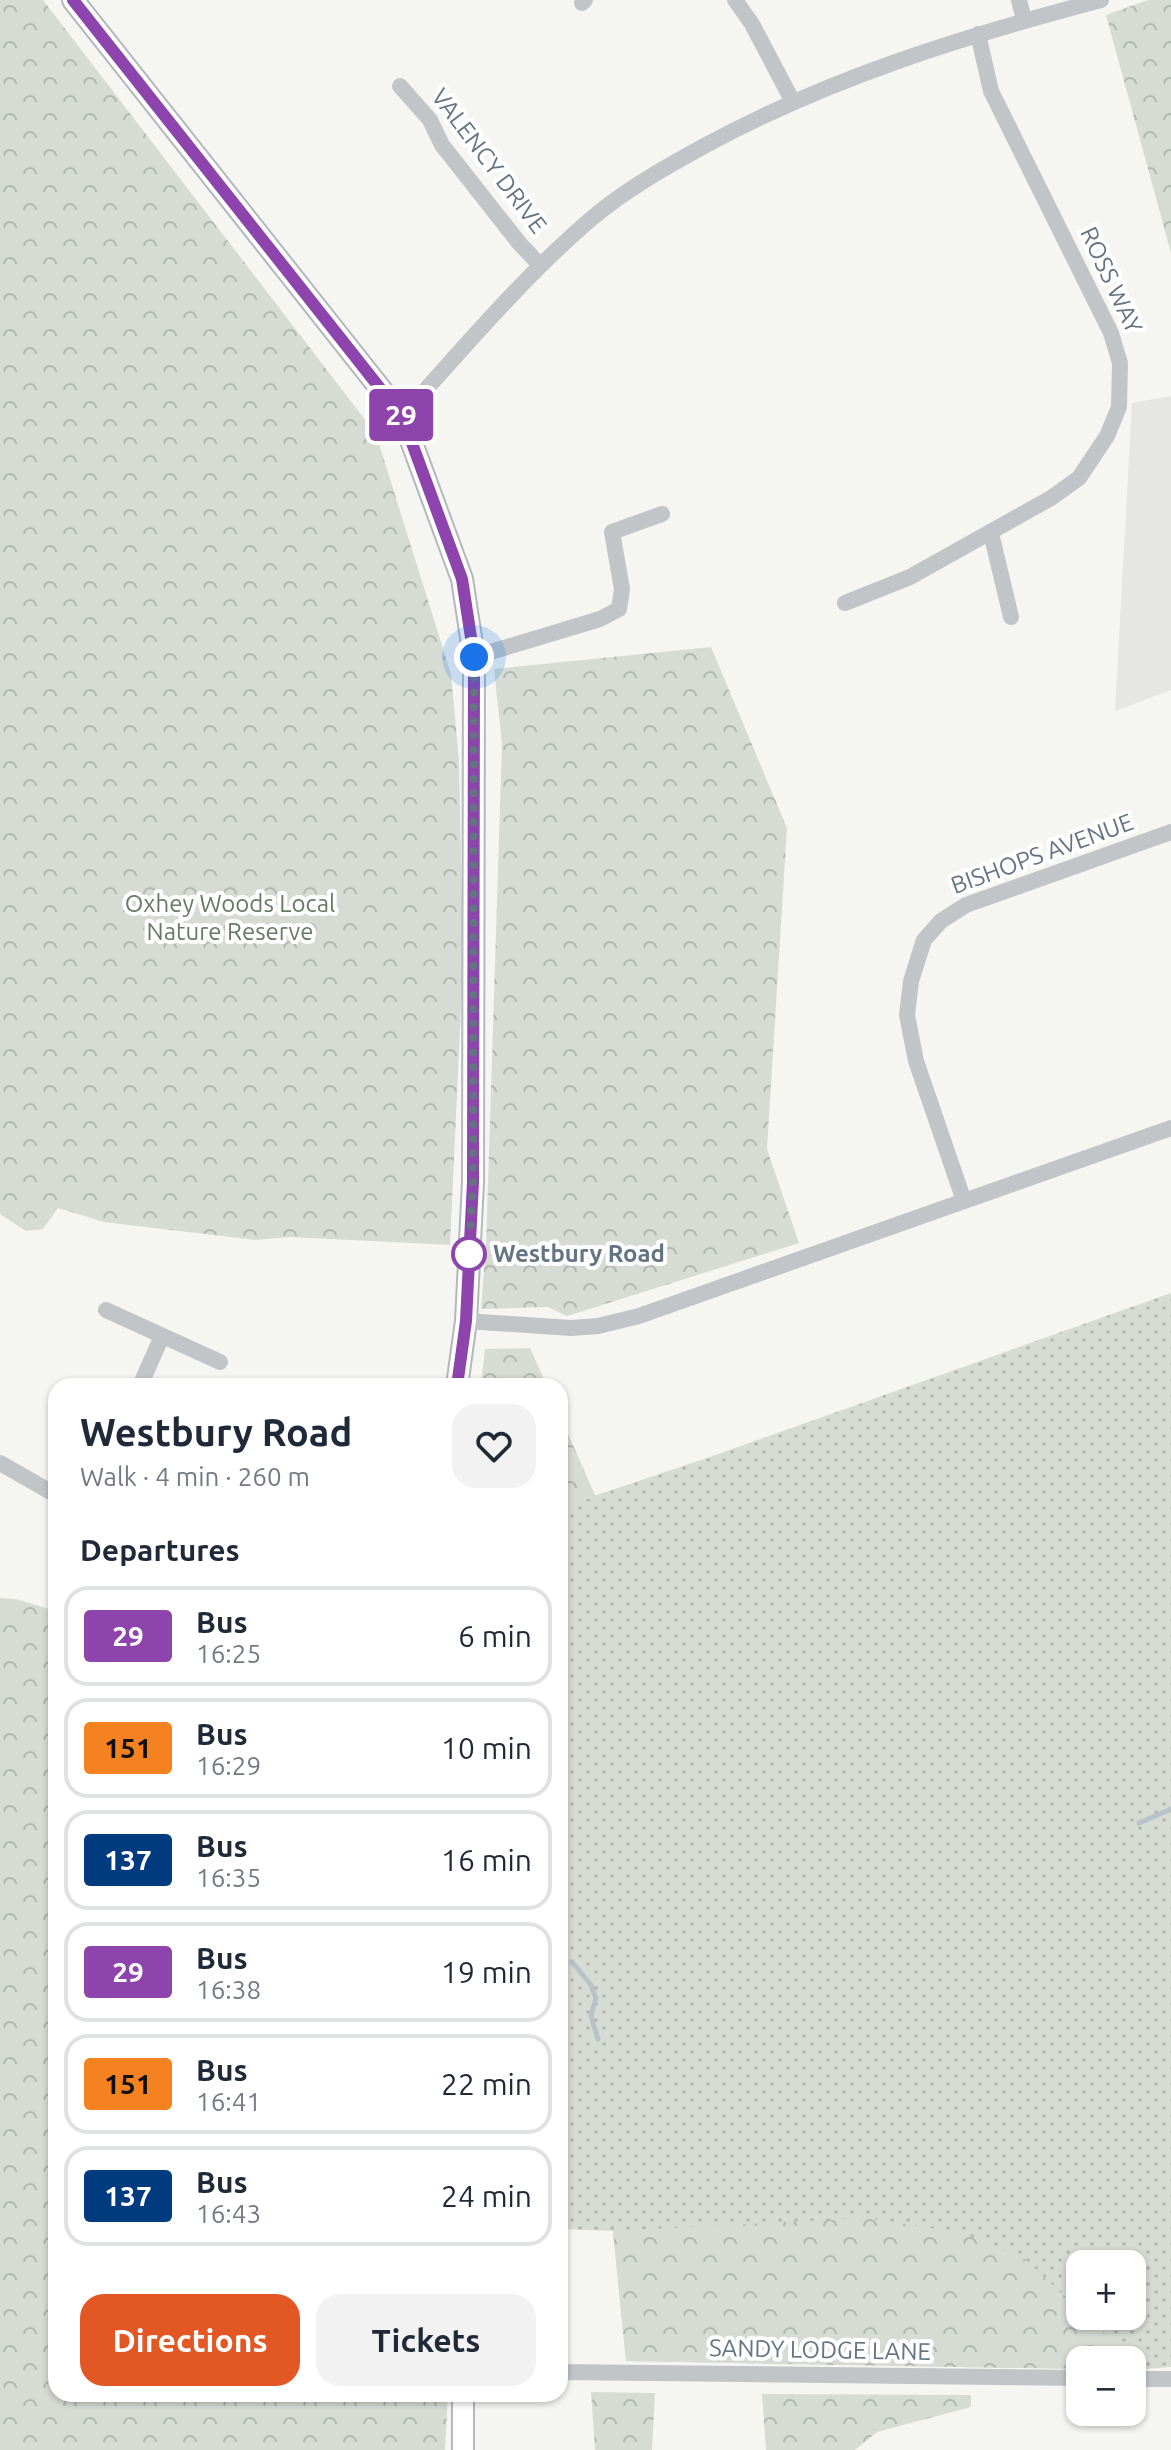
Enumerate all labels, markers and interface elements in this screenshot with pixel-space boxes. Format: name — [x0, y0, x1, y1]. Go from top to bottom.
street label: VALENCY DRIVE — [426, 83, 552, 238]
street label: ROSS WAY — [1075, 222, 1148, 337]
line badge: 29 — [365, 389, 437, 441]
text: 29 — [385, 399, 417, 430]
your location — [454, 637, 494, 677]
street label: BISHOPS AVENUE — [947, 808, 1137, 899]
park label: Oxhey Woods Local Nature Reserve — [125, 890, 335, 945]
marker: Westbury Road — [452, 1237, 486, 1271]
place label: Westbury Road — [493, 1240, 665, 1267]
button: heart — [452, 1404, 536, 1488]
text: Westbury Road — [80, 1411, 352, 1453]
text: Walk · 4 min · 260 m — [80, 1462, 310, 1491]
text: Departures — [80, 1533, 240, 1567]
text: Bus — [196, 1605, 248, 1639]
text: 6 min — [458, 1619, 532, 1653]
text: 29 — [112, 1620, 144, 1651]
text: 16:25 — [196, 1639, 261, 1668]
text: Bus — [196, 1717, 248, 1751]
text: 10 min — [441, 1731, 532, 1765]
text: 151 — [104, 1732, 152, 1763]
text: 16:29 — [196, 1751, 261, 1780]
text: Bus — [196, 1829, 248, 1863]
text: 16 min — [441, 1843, 532, 1877]
text: 137 — [104, 1844, 152, 1875]
text: 16:35 — [196, 1863, 261, 1892]
text: Bus — [196, 1941, 248, 1975]
text: 19 min — [441, 1955, 532, 1989]
text: 29 — [112, 1956, 144, 1987]
text: 16:38 — [196, 1975, 261, 2004]
text: Bus — [196, 2053, 248, 2087]
text: 22 min — [441, 2067, 532, 2101]
text: 151 — [104, 2068, 152, 2099]
text: 16:41 — [196, 2087, 261, 2116]
text: Bus — [196, 2165, 248, 2199]
text: 24 min — [441, 2179, 532, 2213]
text: 137 — [104, 2180, 152, 2211]
text: 16:43 — [196, 2199, 261, 2228]
map controls — [1066, 2250, 1146, 2426]
button: + — [1066, 2250, 1146, 2330]
button: Directions — [80, 2294, 300, 2386]
button: Tickets — [316, 2294, 536, 2386]
street label: SANDY LODGE LANE — [709, 2334, 931, 2365]
button: − — [1066, 2346, 1146, 2426]

